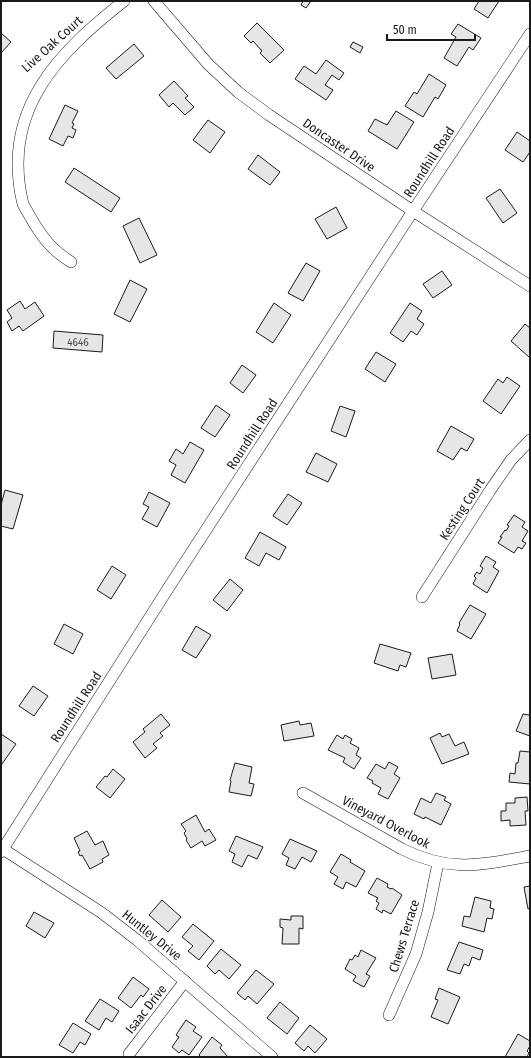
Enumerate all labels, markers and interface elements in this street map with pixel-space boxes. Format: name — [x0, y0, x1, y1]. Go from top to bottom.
street label: Live Oak Court — [19, 12, 86, 75]
scale bar — [387, 16, 475, 42]
text: 50 m — [393, 23, 417, 37]
street label: Doncaster Drive — [300, 115, 378, 175]
street label: Roundhill Road — [401, 124, 457, 200]
house number: 4646 — [67, 336, 89, 349]
street label: Roundhill Road — [224, 396, 280, 472]
street label: Kesting Court — [436, 475, 488, 543]
street label: Roundhill Road — [48, 669, 104, 745]
street label: Vineyard Overlook — [340, 793, 433, 852]
street label: Chews Terrace — [386, 898, 422, 974]
street label: Huntley Drive — [119, 907, 185, 963]
street label: Isaac Drive — [122, 982, 170, 1036]

